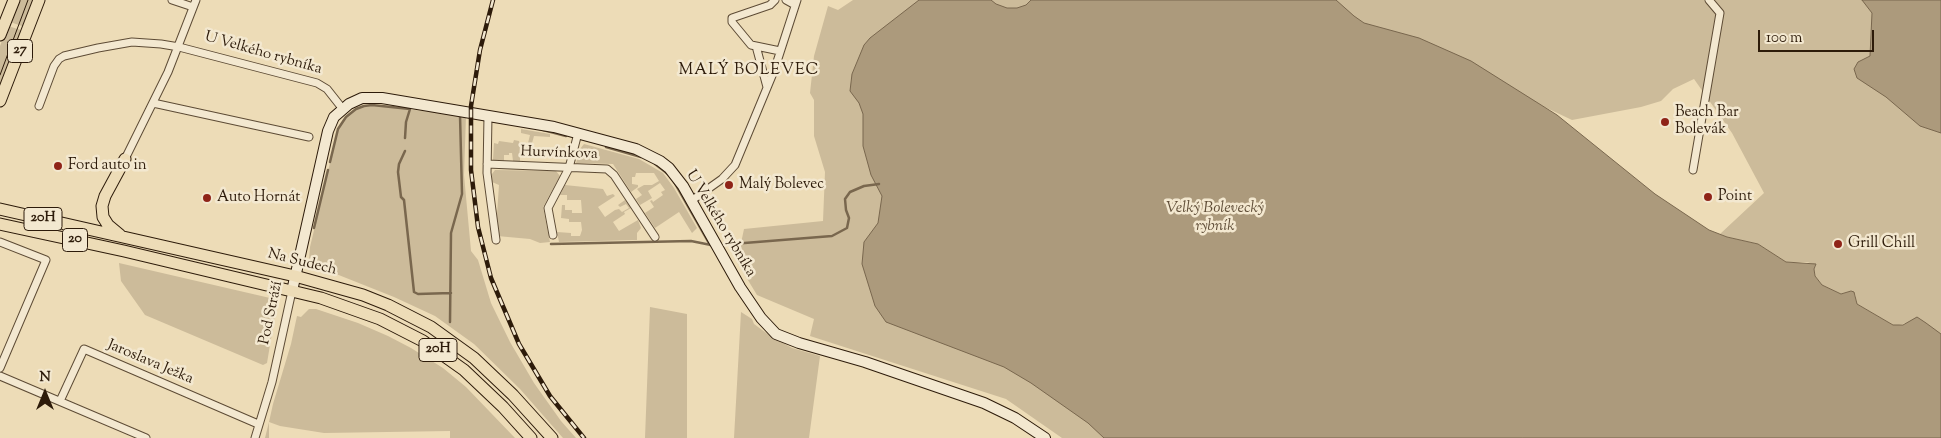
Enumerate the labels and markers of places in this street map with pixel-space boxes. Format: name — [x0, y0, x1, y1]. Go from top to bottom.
place label: Beach Bar Bolevák — [1675, 104, 1739, 139]
marker: Beach Bar Bolevák — [1659, 116, 1671, 128]
place label: Ford auto in — [68, 157, 147, 175]
marker: Ford auto in — [52, 160, 64, 172]
place label: Malý Bolevec — [739, 176, 824, 194]
marker: Malý Bolevec — [723, 179, 735, 191]
place label: Point — [1718, 188, 1752, 206]
place label: Auto Hornát — [217, 189, 300, 207]
marker: Point — [1702, 191, 1714, 203]
marker: Auto Hornát — [201, 192, 213, 204]
place label: Grill Chill — [1848, 235, 1915, 253]
marker: Grill Chill — [1832, 238, 1844, 250]

